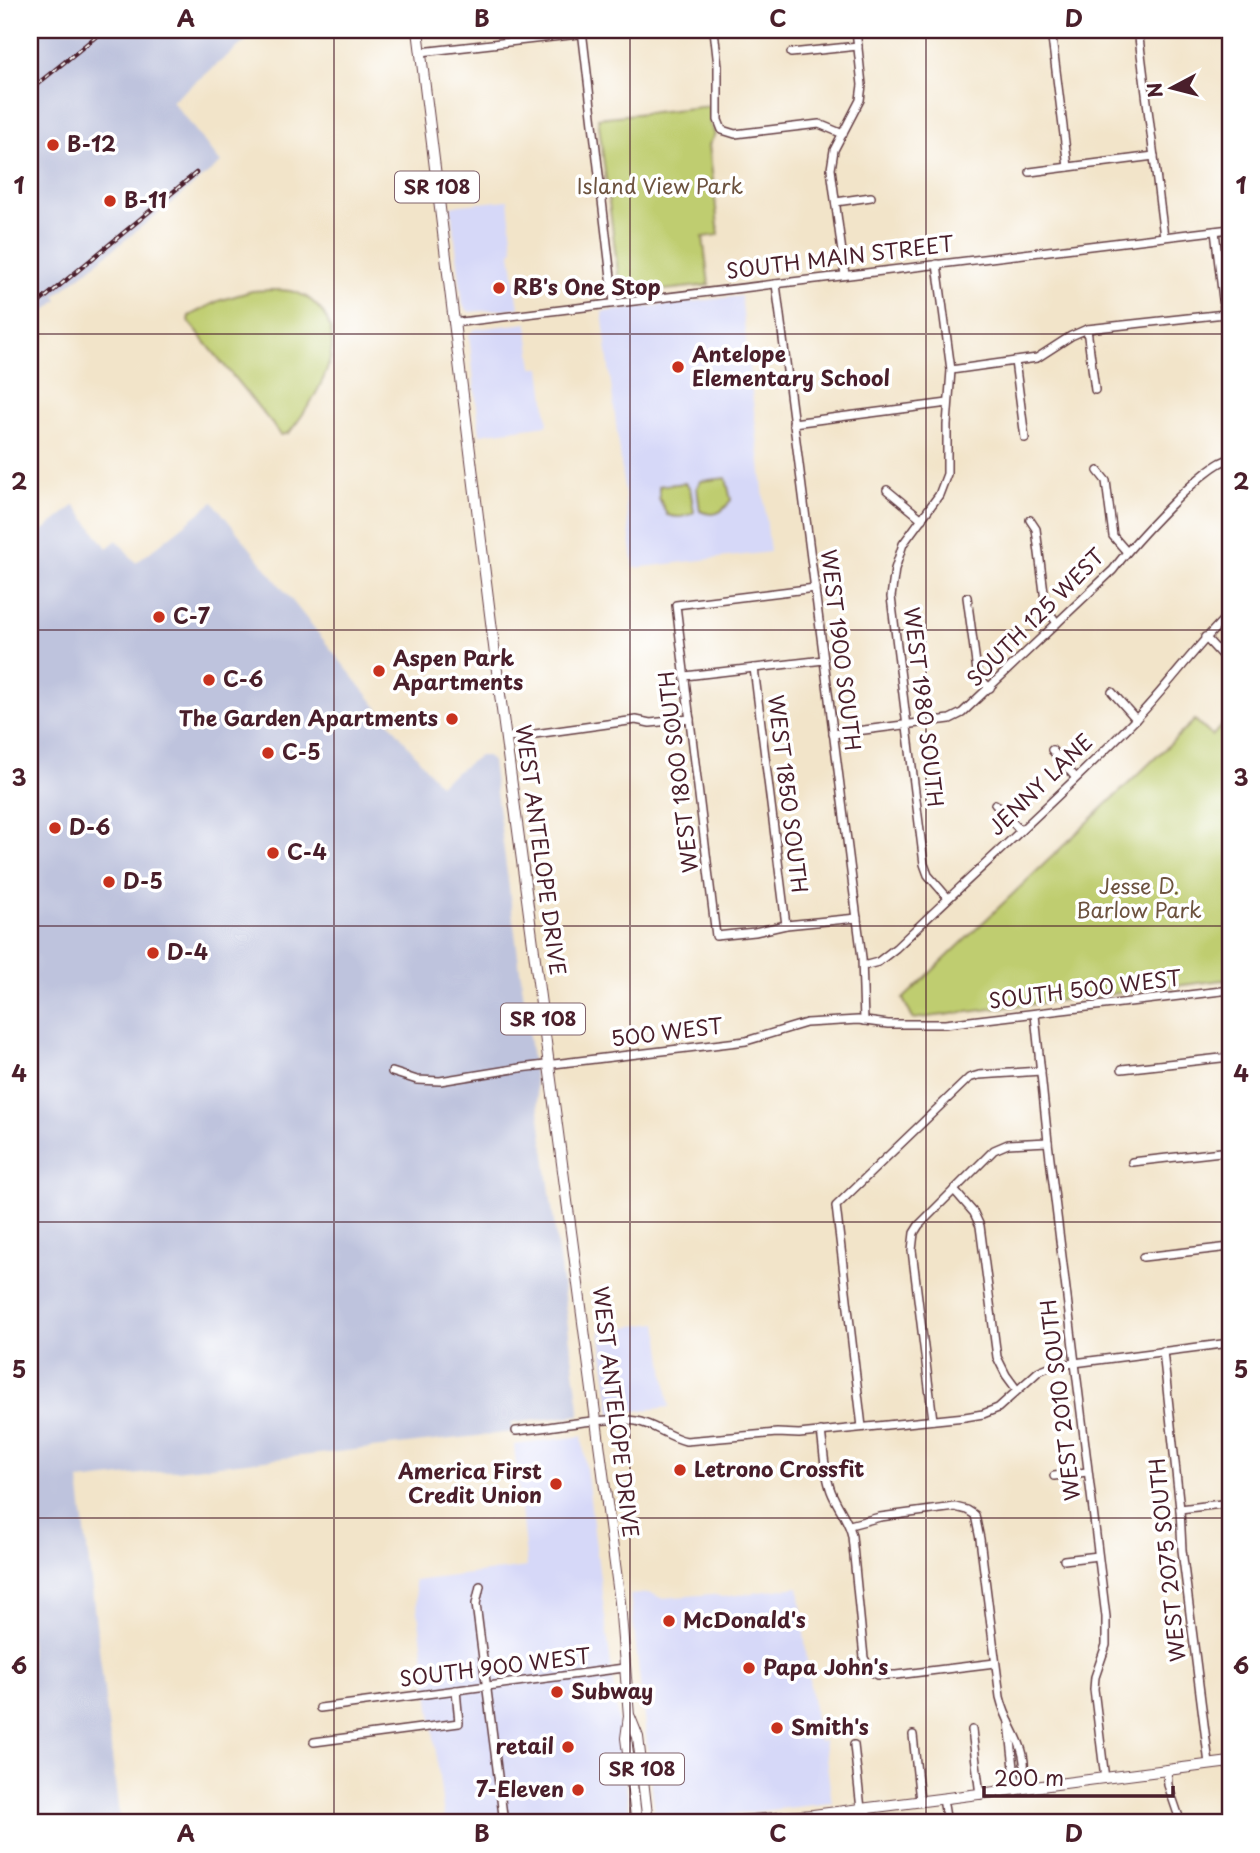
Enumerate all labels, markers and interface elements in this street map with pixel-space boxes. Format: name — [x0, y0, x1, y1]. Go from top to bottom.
text: A — [177, 0, 195, 35]
text: B — [474, 0, 490, 35]
text: C — [769, 0, 787, 35]
text: D — [1065, 0, 1083, 35]
north arrow — [1138, 52, 1208, 122]
text: N — [1139, 81, 1169, 99]
place label: B-12 — [67, 127, 116, 159]
marker: B-12 — [45, 137, 61, 153]
text: 1 — [14, 167, 25, 202]
text: 1 — [1236, 167, 1247, 202]
park label: Island View Park — [577, 169, 743, 201]
road number: SR 108 — [395, 172, 479, 202]
place label: B-11 — [124, 183, 167, 215]
marker: B-11 — [102, 193, 118, 209]
street label: SOUTH MAIN STREET — [724, 226, 956, 286]
place label: RB's One Stop — [513, 270, 661, 302]
marker: RB's One Stop — [491, 280, 507, 296]
place label: Antelope Elementary School — [692, 337, 890, 393]
marker: Antelope Elementary School — [670, 359, 686, 375]
text: 2 — [11, 463, 27, 498]
text: 2 — [1233, 463, 1249, 498]
street label: SOUTH 125 WEST — [958, 540, 1111, 693]
street label: WEST 1900 SOUTH — [814, 547, 870, 752]
place label: C-7 — [173, 599, 211, 631]
street label: WEST 1980 SOUTH — [897, 605, 953, 809]
marker: C-7 — [151, 609, 167, 625]
place label: Aspen Park Apartments — [393, 641, 523, 697]
place label: C-6 — [223, 662, 263, 694]
marker: Aspen Park Apartments — [371, 663, 387, 679]
street label: WEST 1800 SOUTH — [649, 670, 705, 875]
marker: C-6 — [201, 672, 217, 688]
street label: WEST 1850 SOUTH — [761, 693, 817, 895]
place label: The Garden Apartments — [179, 701, 438, 733]
marker: The Garden Apartments — [444, 711, 460, 727]
street label: WEST ANTELOPE DRIVE — [509, 722, 575, 977]
street label: JENNY LANE — [980, 725, 1099, 842]
place label: C-5 — [282, 735, 321, 767]
marker: C-5 — [260, 745, 276, 761]
text: 3 — [11, 759, 27, 794]
text: 3 — [1233, 759, 1249, 794]
place label: D-6 — [69, 810, 111, 842]
marker: D-6 — [47, 820, 63, 836]
place label: C-4 — [287, 835, 327, 867]
marker: C-4 — [265, 845, 281, 861]
place label: D-5 — [123, 864, 163, 896]
park label: Jesse D. Barlow Park — [1076, 869, 1202, 925]
marker: D-5 — [101, 874, 117, 890]
place label: D-4 — [167, 935, 208, 967]
marker: D-4 — [145, 945, 161, 961]
street label: SOUTH 500 WEST — [987, 960, 1183, 1016]
road number: SR 108 — [501, 1004, 585, 1035]
street label: 500 WEST — [609, 1008, 725, 1054]
text: 4 — [11, 1055, 27, 1090]
text: 4 — [1233, 1055, 1249, 1090]
street label: WEST ANTELOPE DRIVE — [586, 1284, 648, 1539]
street label: WEST 2010 SOUTH — [1031, 1298, 1087, 1503]
text: 5 — [12, 1351, 26, 1386]
text: 5 — [1234, 1351, 1248, 1386]
place label: Letrono Crossfit — [694, 1452, 864, 1484]
place label: America First Credit Union — [397, 1454, 542, 1510]
street label: WEST 2075 SOUTH — [1139, 1457, 1193, 1664]
marker: Letrono Crossfit — [672, 1462, 688, 1478]
marker: America First Credit Union — [548, 1476, 564, 1492]
place label: McDonald's — [683, 1603, 806, 1635]
marker: McDonald's — [661, 1613, 677, 1629]
street label: SOUTH 900 WEST — [397, 1638, 593, 1694]
text: 6 — [11, 1647, 27, 1682]
text: 6 — [1233, 1647, 1249, 1682]
place label: Papa John's — [763, 1650, 888, 1682]
marker: Papa John's — [741, 1660, 757, 1676]
place label: Subway — [571, 1674, 653, 1706]
marker: Subway — [549, 1684, 565, 1700]
place label: Smith's — [791, 1710, 869, 1742]
marker: Smith's — [769, 1720, 785, 1736]
place label: retail — [496, 1729, 554, 1761]
marker: retail — [560, 1739, 576, 1755]
road number: SR 108 — [600, 1754, 684, 1784]
scale bar — [984, 1755, 1172, 1799]
text: 200 m — [994, 1761, 1064, 1793]
place label: 7-Eleven — [476, 1772, 564, 1804]
marker: 7-Eleven — [570, 1782, 586, 1798]
text: A — [177, 1815, 195, 1850]
text: B — [474, 1815, 490, 1850]
text: C — [769, 1815, 787, 1850]
text: D — [1065, 1815, 1083, 1850]

